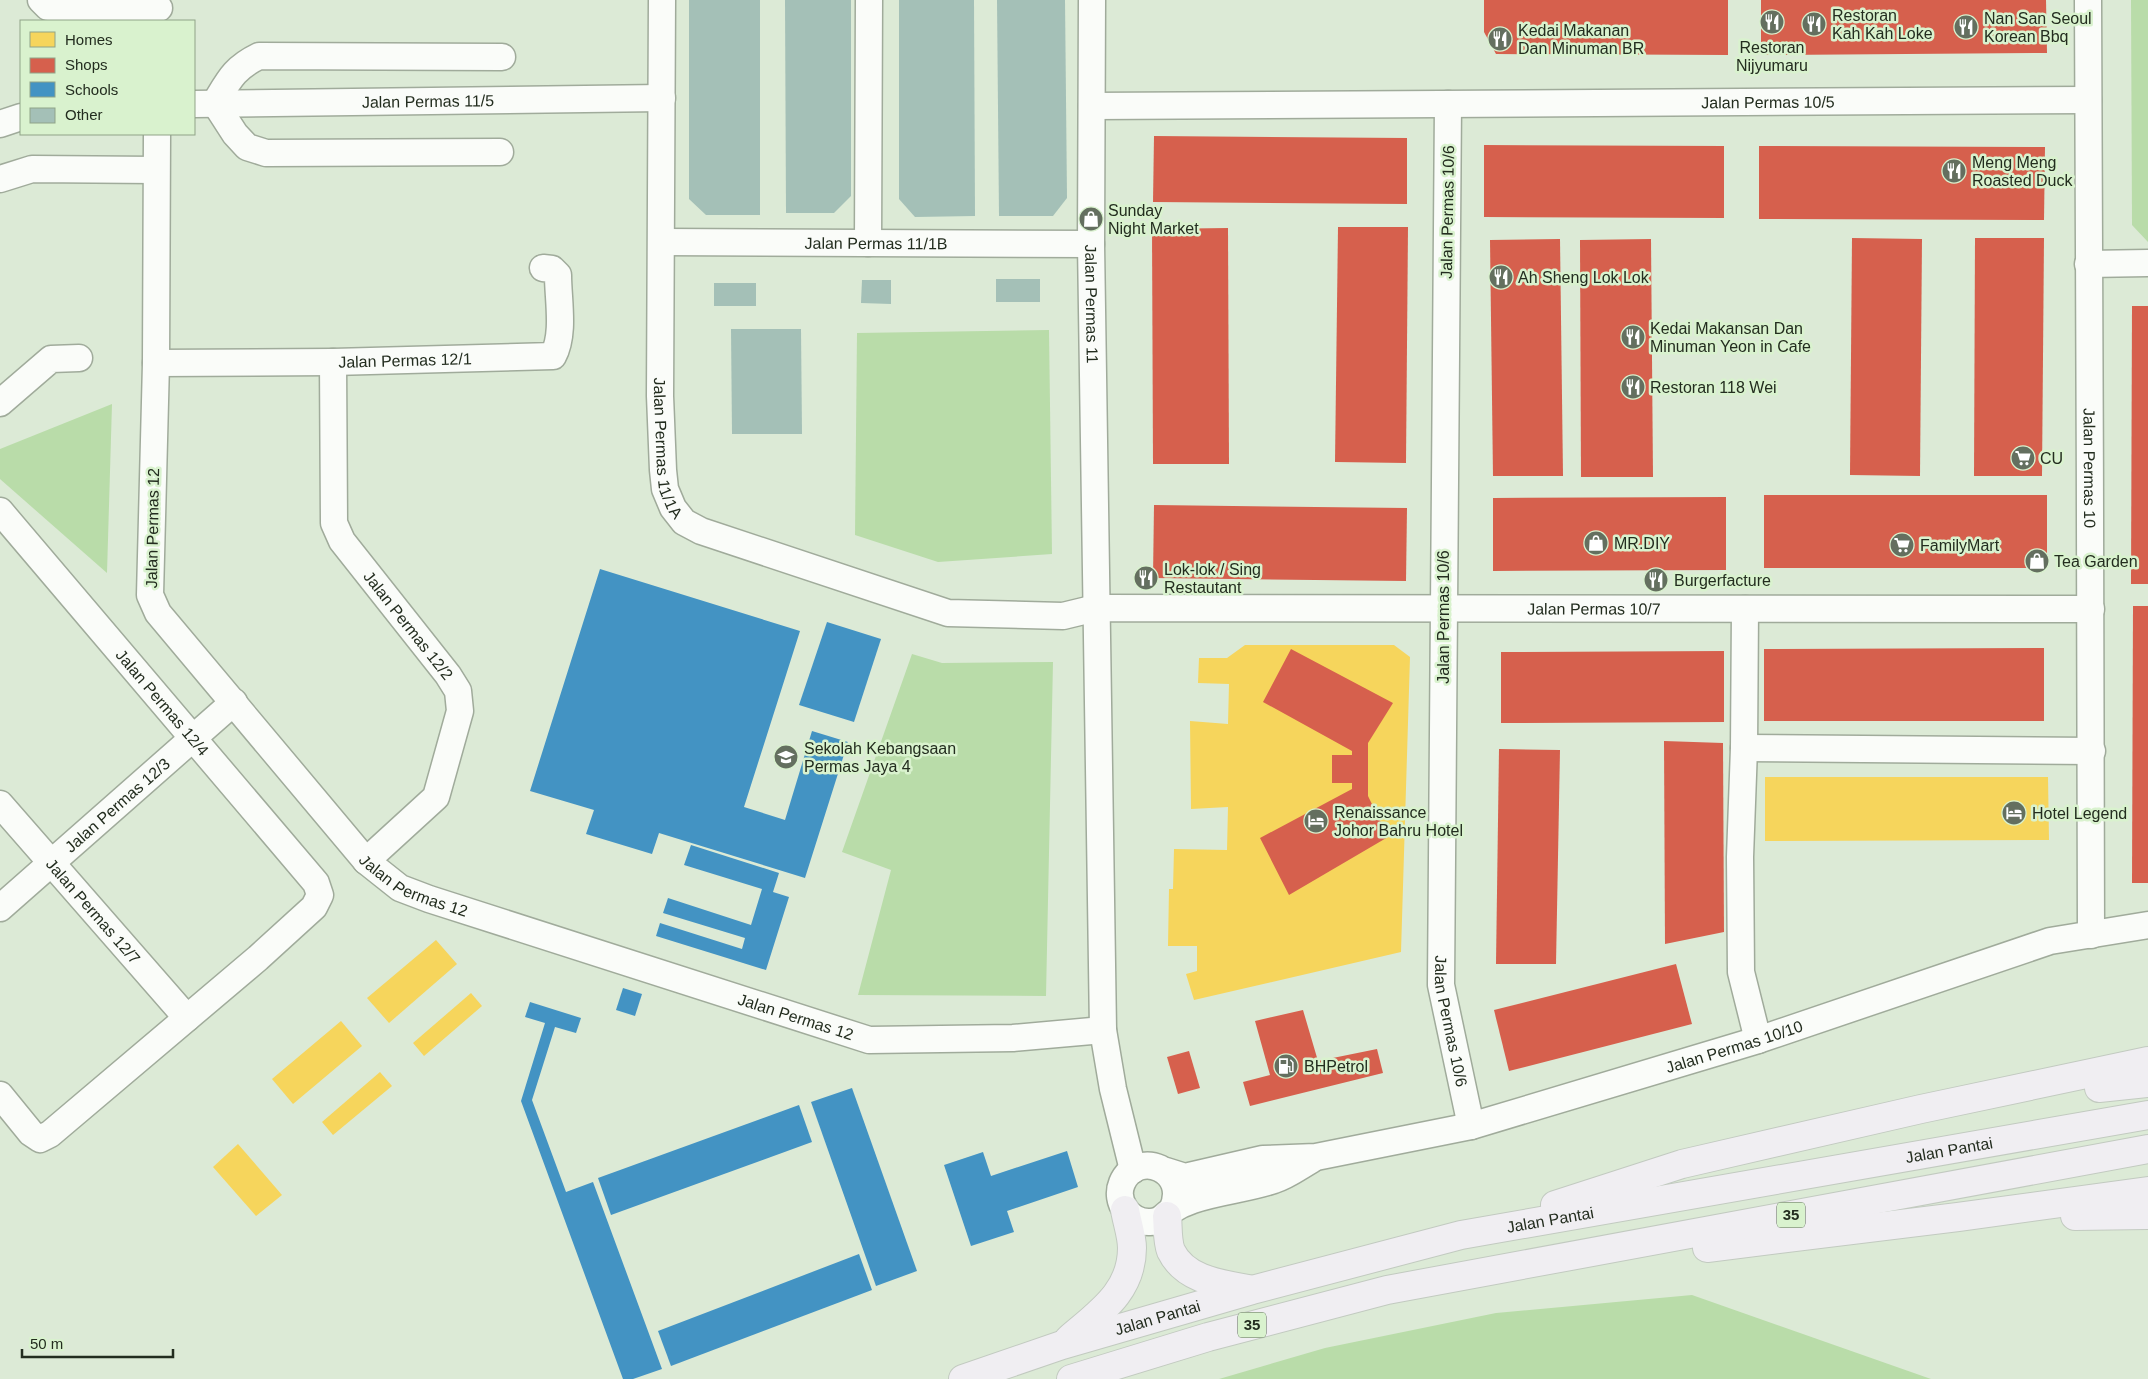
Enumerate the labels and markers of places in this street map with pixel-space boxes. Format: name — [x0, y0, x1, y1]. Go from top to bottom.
place label: Restoran Kah Kah Loke — [1832, 7, 1933, 42]
restaurant icon: Restoran Nijyumaru — [1759, 9, 1785, 35]
place label: Nan San Seoul Korean Bbq — [1984, 10, 2092, 45]
restaurant icon: Restoran Kah Kah Loke — [1801, 11, 1827, 37]
restaurant icon: Nan San Seoul Korean Bbq — [1953, 14, 1979, 40]
place label: Kedai Makanan Dan Minuman BR — [1518, 22, 1644, 57]
restaurant icon: Kedai Makanan Dan Minuman BR — [1487, 26, 1513, 52]
place label: Restoran Nijyumaru — [1736, 39, 1808, 74]
place label: Meng Meng Roasted Duck — [1972, 154, 2073, 189]
restaurant icon: Meng Meng Roasted Duck — [1941, 158, 1967, 184]
place label: Sunday Night Market — [1108, 202, 1199, 237]
shop icon: Sunday Night Market — [1078, 206, 1104, 232]
restaurant icon: Ah Sheng Lok Lok — [1488, 264, 1514, 290]
place label: Ah Sheng Lok Lok — [1518, 269, 1650, 286]
place label: Kedai Makansan Dan Minuman Yeon in Cafe — [1650, 320, 1811, 355]
restaurant icon: Kedai Makansan Dan Minuman Yeon in Cafe — [1620, 324, 1646, 350]
restaurant icon: Restoran 118 Wei — [1620, 374, 1646, 400]
place label: Restoran 118 Wei — [1650, 379, 1777, 396]
supermarket icon: CU — [2010, 445, 2036, 471]
place label: CU — [2040, 450, 2063, 467]
shop icon: MR.DIY — [1583, 530, 1609, 556]
supermarket icon: FamilyMart — [1889, 532, 1915, 558]
place label: MR.DIY — [1614, 535, 1670, 552]
place label: FamilyMart — [1920, 537, 2000, 554]
shop icon: Tea Garden — [2024, 548, 2050, 574]
place label: Tea Garden — [2054, 553, 2138, 570]
place label: Lok-lok / Sing Restautant — [1164, 561, 1261, 596]
restaurant icon: Lok-lok / Sing Restautant — [1133, 565, 1159, 591]
restaurant icon: Burgerfacture — [1643, 567, 1669, 593]
place label: Burgerfacture — [1674, 572, 1771, 589]
place label: Sekolah Kebangsaan Permas Jaya 4 — [804, 740, 956, 775]
school or university icon: Sekolah Kebangsaan Permas Jaya 4 — [773, 744, 799, 770]
hotel icon: Hotel Legend — [2001, 800, 2027, 826]
place label: Renaissance Johor Bahru Hotel — [1334, 804, 1463, 839]
place label: Hotel Legend — [2032, 805, 2127, 822]
hotel icon: Renaissance Johor Bahru Hotel — [1303, 808, 1329, 834]
fuel station icon: BHPetrol — [1273, 1053, 1299, 1079]
place label: BHPetrol — [1304, 1058, 1368, 1075]

